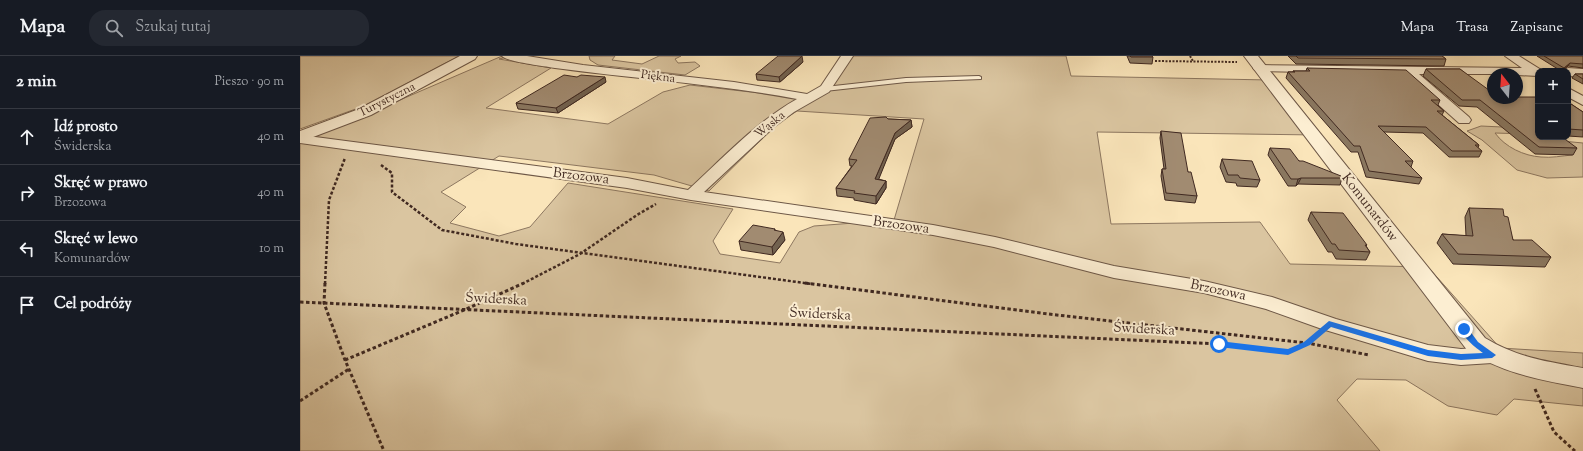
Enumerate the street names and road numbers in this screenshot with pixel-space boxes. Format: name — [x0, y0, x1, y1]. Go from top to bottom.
street label: Piękna — [640, 66, 677, 88]
street label: Turystyczna — [355, 78, 419, 122]
street label: Wąska — [751, 107, 790, 143]
street label: Brzozowa — [552, 164, 611, 190]
street label: Komunardów — [1336, 170, 1402, 247]
street label: Brzozowa — [872, 212, 931, 240]
street label: Brzozowa — [1188, 275, 1248, 307]
street label: Świderska — [465, 288, 528, 312]
street label: Świderska — [789, 303, 852, 327]
street label: Świderska — [1113, 318, 1176, 342]

